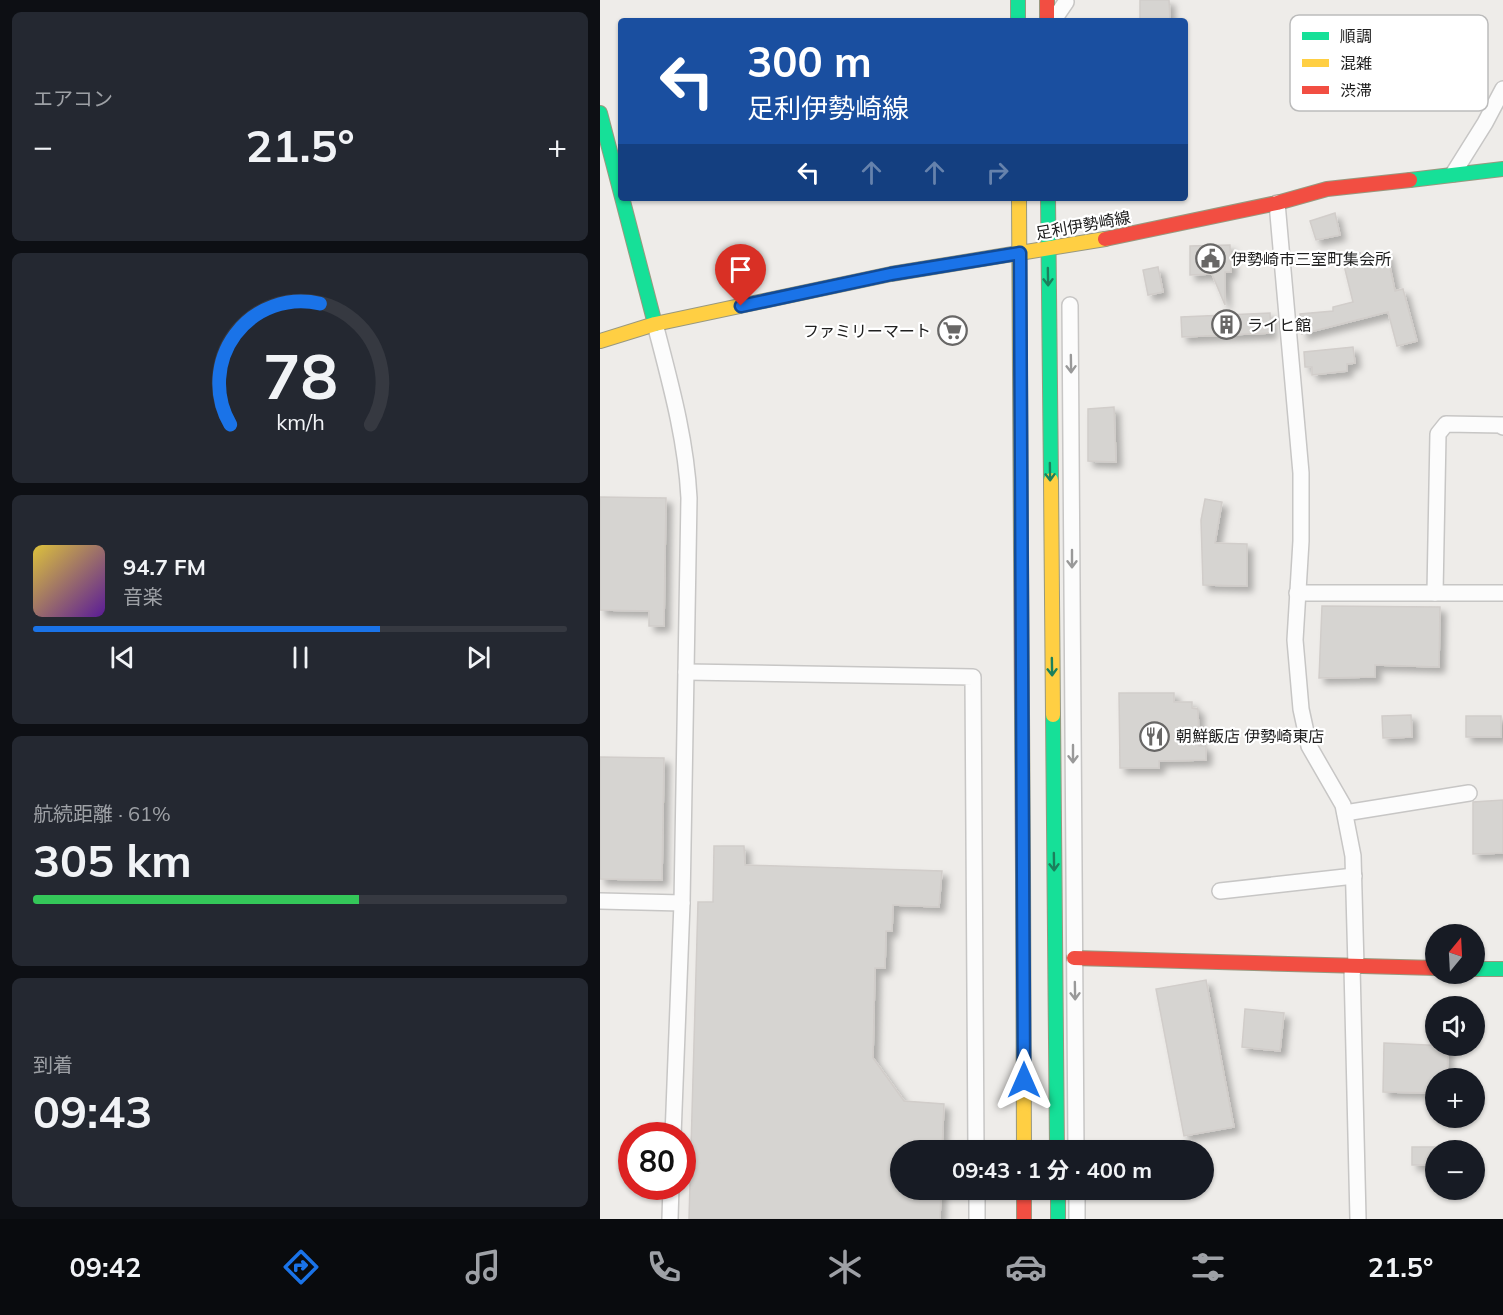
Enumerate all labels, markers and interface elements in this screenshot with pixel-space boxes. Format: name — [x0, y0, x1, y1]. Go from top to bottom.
legend — [1290, 15, 1488, 111]
text: 順調 — [1340, 26, 1372, 46]
text: 300 m — [747, 35, 872, 88]
icon: left — [648, 42, 726, 120]
text: 混雑 — [1340, 53, 1372, 73]
text: 渋滞 — [1340, 80, 1372, 100]
text: エアコン — [33, 86, 113, 111]
text: 足利伊勢崎線 — [747, 91, 909, 125]
text: 21.5° — [245, 117, 355, 173]
text: − — [33, 125, 53, 166]
text: + — [547, 125, 567, 166]
icon: left — [792, 156, 825, 189]
icon: ahead — [855, 156, 888, 189]
icon: ahead — [918, 156, 951, 189]
icon: right — [981, 156, 1014, 189]
street label: 足利伊勢崎線 — [1034, 207, 1132, 243]
public building icon: 伊勢崎市三室町集会所 — [1194, 243, 1226, 275]
pin — [715, 244, 766, 306]
place label: 伊勢崎市三室町集会所 — [1231, 249, 1391, 269]
icon: arrive — [724, 253, 757, 286]
one-way arrow — [1042, 267, 1054, 287]
building icon: ライヒ館 — [1210, 309, 1242, 341]
supermarket icon: ファミリーマート — [936, 315, 968, 347]
place label: ライヒ館 — [1247, 315, 1311, 335]
place label: ファミリーマート — [803, 321, 931, 341]
text: 78 — [263, 336, 337, 415]
one-way arrow — [1065, 353, 1077, 373]
text: km/h — [276, 409, 324, 436]
one-way arrow — [1044, 462, 1056, 482]
one-way arrow — [1066, 548, 1078, 568]
text: 94.7 FM — [123, 553, 206, 581]
text: 音楽 — [123, 584, 163, 609]
icon: previous — [106, 641, 139, 674]
icon: pause — [284, 641, 317, 674]
icon: next — [462, 641, 495, 674]
one-way arrow — [1046, 657, 1058, 677]
restaurant icon: 朝鮮飯店 伊勢崎東店 — [1139, 720, 1171, 752]
place label: 朝鮮飯店 伊勢崎東店 — [1176, 726, 1324, 746]
one-way arrow — [1067, 743, 1079, 763]
text: 航続距離 · 61% — [33, 801, 171, 826]
text: 305 km — [33, 832, 192, 888]
one-way arrow — [1048, 852, 1060, 872]
north arrow — [1425, 924, 1485, 984]
map controls — [1425, 924, 1485, 1200]
one-way arrow — [1069, 980, 1080, 1000]
button: sound — [1425, 996, 1485, 1056]
position arrow — [992, 1048, 1056, 1112]
text: 到着 — [33, 1052, 73, 1077]
button: + — [1425, 1068, 1485, 1128]
text: 09:43 — [33, 1083, 152, 1139]
speed limit sign: 80 — [618, 1122, 696, 1200]
button: − — [1425, 1140, 1485, 1200]
text: 09:43 · 1 分 · 400 m — [952, 1156, 1152, 1184]
icon: directions — [280, 1246, 322, 1288]
icon: music — [462, 1246, 504, 1288]
icon: phone — [643, 1246, 685, 1288]
icon: climate — [824, 1246, 866, 1288]
icon: car — [1005, 1246, 1047, 1288]
icon: filters — [1187, 1246, 1229, 1288]
text: 09:42 — [70, 1250, 141, 1284]
text: 21.5° — [1368, 1250, 1433, 1284]

